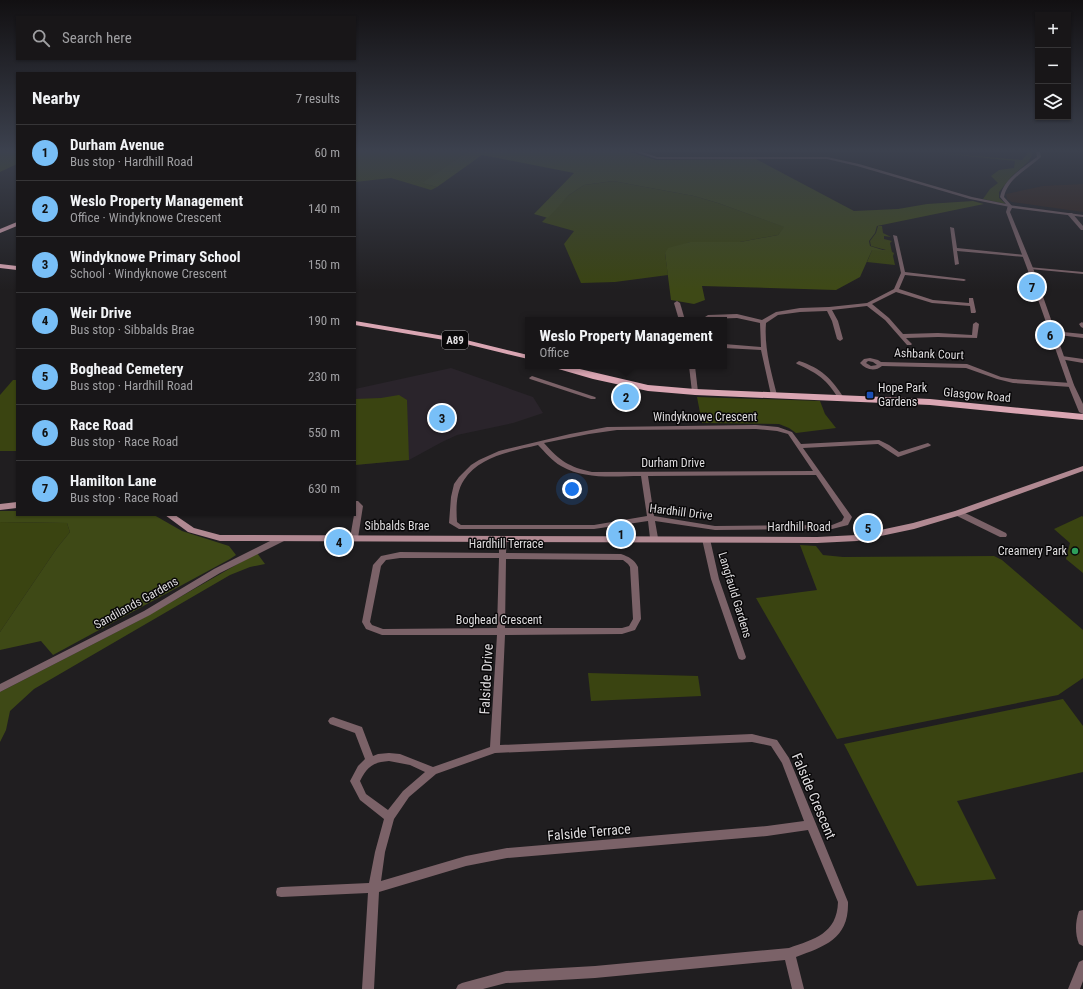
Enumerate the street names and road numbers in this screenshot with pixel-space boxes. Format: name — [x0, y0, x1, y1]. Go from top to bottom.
road number: A89 — [442, 331, 468, 349]
street label: Ashbank Court — [894, 346, 965, 362]
street label: Glasgow Road — [943, 385, 1011, 405]
street label: Windyknowe Crescent — [653, 410, 757, 424]
street label: Durham Drive — [641, 456, 705, 470]
street label: Hardhill Drive — [649, 501, 714, 523]
street label: Sibbalds Brae — [365, 519, 430, 533]
street label: Hardhill Road — [767, 520, 831, 534]
street label: Hardhill Terrace — [469, 537, 544, 551]
street label: Langfauld Gardens — [715, 550, 755, 640]
street label: Sandilands Gardens — [91, 574, 181, 632]
street label: Boghead Crescent — [456, 613, 543, 627]
street label: Falside Drive — [476, 643, 496, 715]
street label: Falside Crescent — [789, 751, 839, 841]
street label: Falside Terrace — [547, 820, 632, 844]

